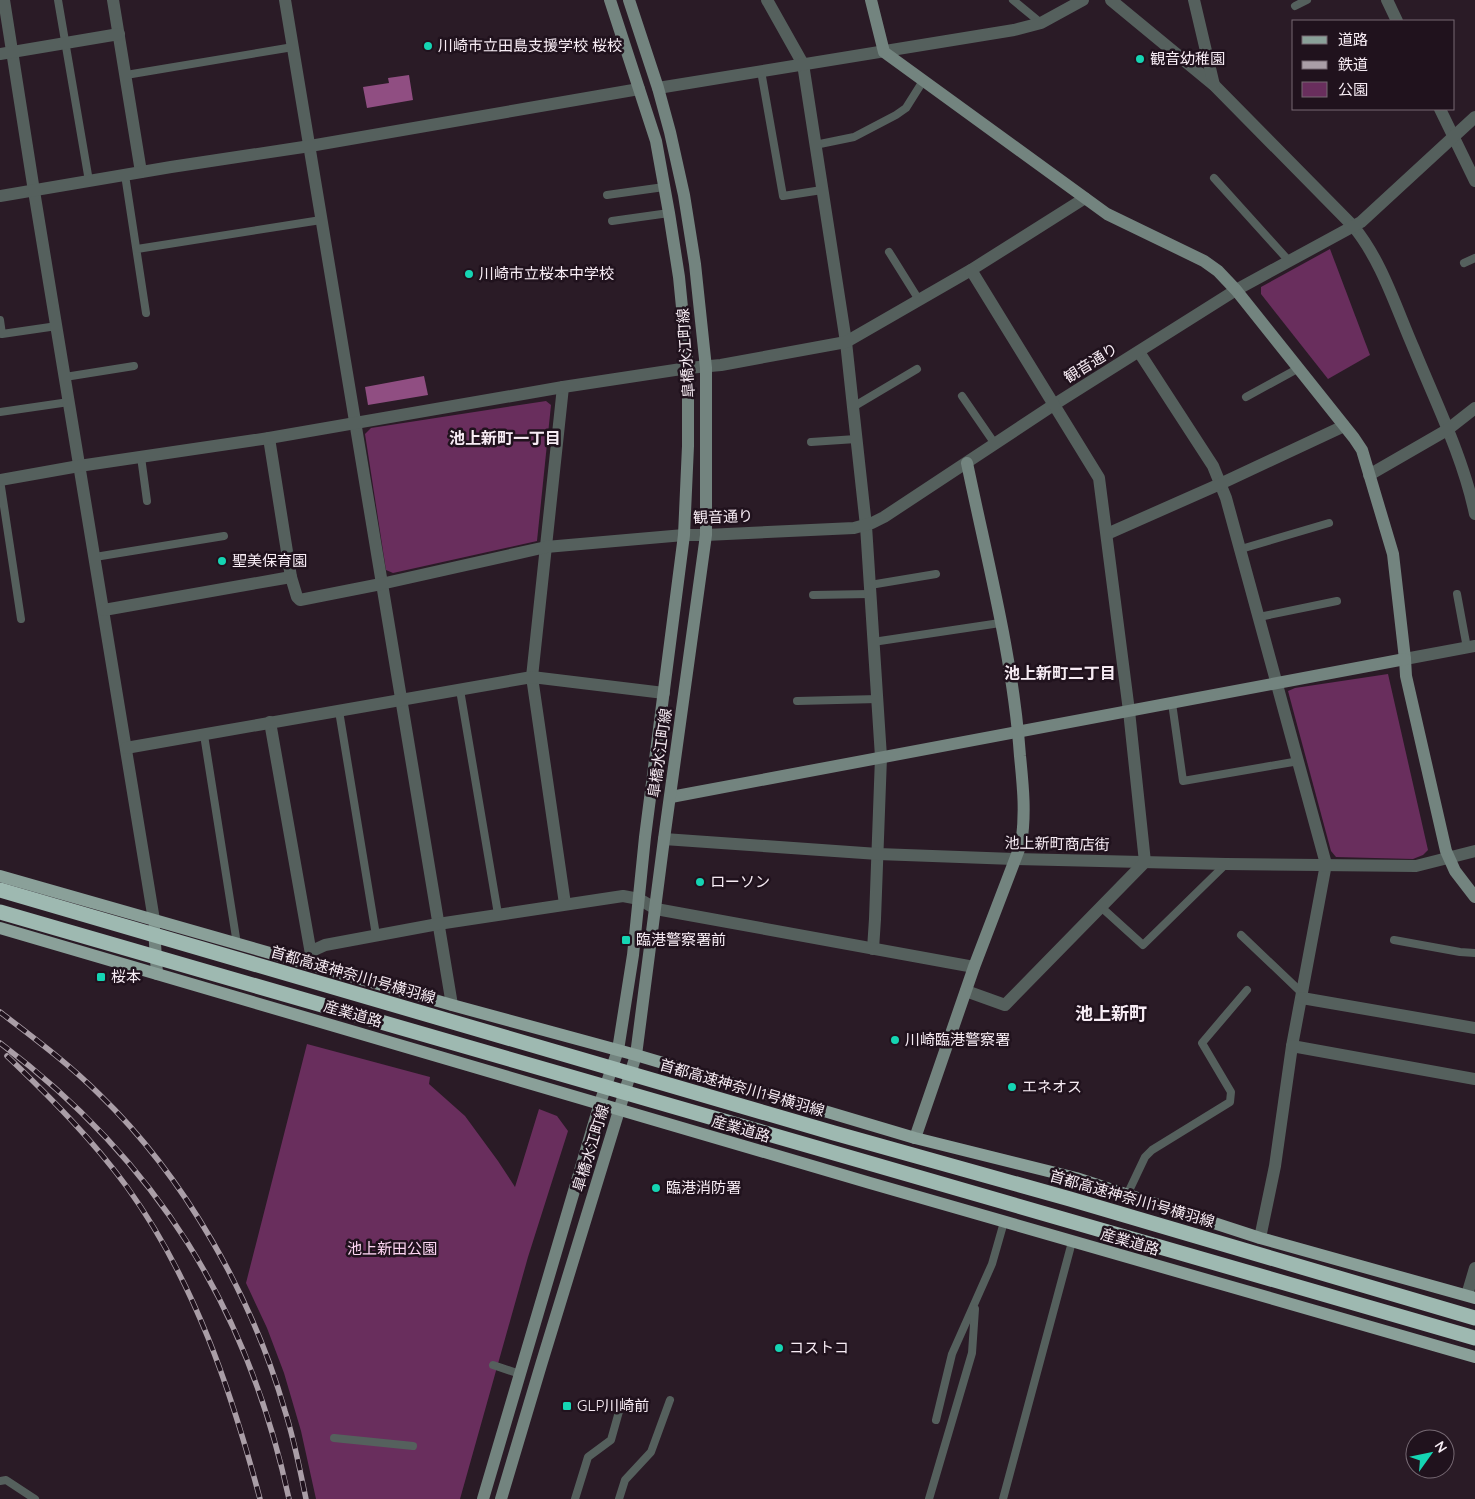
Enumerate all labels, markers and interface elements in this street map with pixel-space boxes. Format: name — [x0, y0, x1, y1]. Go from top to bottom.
legend — [1292, 20, 1455, 110]
text: 道路 — [1338, 30, 1368, 49]
place label: 川崎市立田島支援学校 桜校 — [438, 36, 622, 55]
marker: 川崎市立田島支援学校 桜校 — [422, 40, 434, 52]
place label: 観音幼稚園 — [1150, 49, 1225, 68]
marker: 観音幼稚園 — [1134, 53, 1146, 65]
text: 鉄道 — [1338, 55, 1368, 74]
text: 公園 — [1338, 80, 1368, 99]
place label: 川崎市立桜本中学校 — [479, 264, 614, 283]
marker: 川崎市立桜本中学校 — [463, 268, 475, 280]
street label: 皐橋水江町線 — [673, 307, 698, 399]
street label: 観音通り — [1060, 339, 1121, 387]
district label: 池上新町一丁目 — [449, 428, 561, 448]
street label: 観音通り — [693, 506, 753, 527]
place label: 聖美保育園 — [232, 551, 307, 570]
marker: 聖美保育園 — [216, 555, 228, 567]
district label: 池上新町二丁目 — [1004, 663, 1116, 683]
street label: 皐橋水江町線 — [644, 707, 675, 799]
street label: 池上新町商店街 — [1004, 833, 1110, 854]
place label: ローソン — [710, 872, 770, 891]
marker: ローソン — [694, 876, 706, 888]
place label: 臨港警察署前 — [636, 930, 726, 949]
marker: 臨港警察署前 — [620, 934, 632, 946]
street label: 首都高速神奈川1号横羽線 — [269, 942, 438, 1007]
place label: 桜本 — [111, 967, 141, 986]
marker: 桜本 — [95, 971, 107, 983]
street label: 産業道路 — [322, 996, 385, 1031]
district label: 池上新町 — [1075, 1002, 1147, 1025]
place label: 川崎臨港警察署 — [905, 1030, 1010, 1049]
marker: 川崎臨港警察署 — [889, 1034, 901, 1046]
street label: 首都高速神奈川1号横羽線 — [658, 1055, 827, 1120]
place label: エネオス — [1022, 1077, 1082, 1096]
marker: エネオス — [1006, 1081, 1018, 1093]
street label: 皐橋水江町線 — [568, 1102, 613, 1194]
street label: 産業道路 — [710, 1111, 773, 1146]
street label: 首都高速神奈川1号横羽線 — [1048, 1166, 1217, 1231]
place label: 臨港消防署 — [666, 1178, 741, 1197]
marker: 臨港消防署 — [650, 1182, 662, 1194]
street label: 産業道路 — [1099, 1224, 1162, 1259]
park label: 池上新田公園 — [347, 1239, 437, 1258]
place label: コストコ — [789, 1338, 849, 1357]
marker: コストコ — [773, 1342, 785, 1354]
place label: GLP川崎前 — [577, 1396, 649, 1415]
marker: GLP川崎前 — [561, 1400, 573, 1412]
north arrow — [1405, 1429, 1455, 1479]
text: N — [1431, 1438, 1451, 1456]

